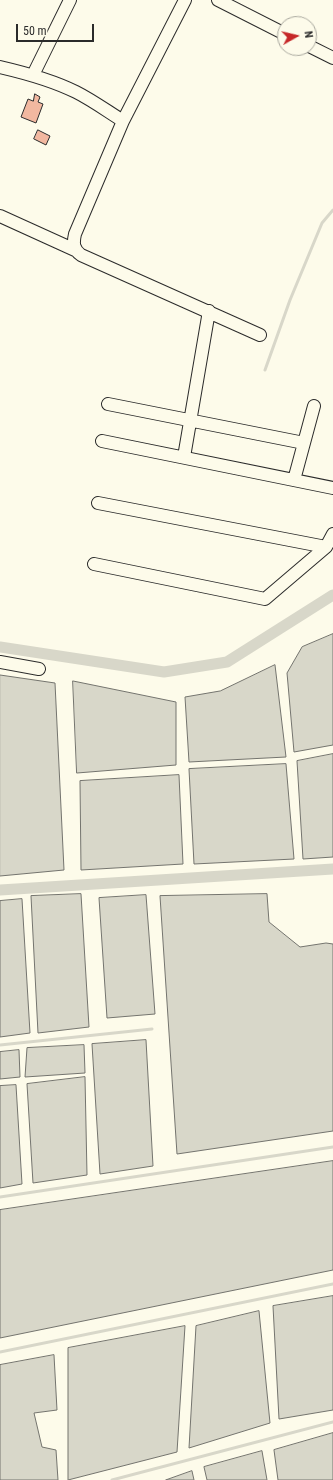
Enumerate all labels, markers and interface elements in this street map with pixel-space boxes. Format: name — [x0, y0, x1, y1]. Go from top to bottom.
scale bar — [18, 16, 96, 42]
north arrow — [277, 16, 317, 56]
text: 50 m — [23, 24, 47, 38]
text: N — [301, 30, 315, 39]

